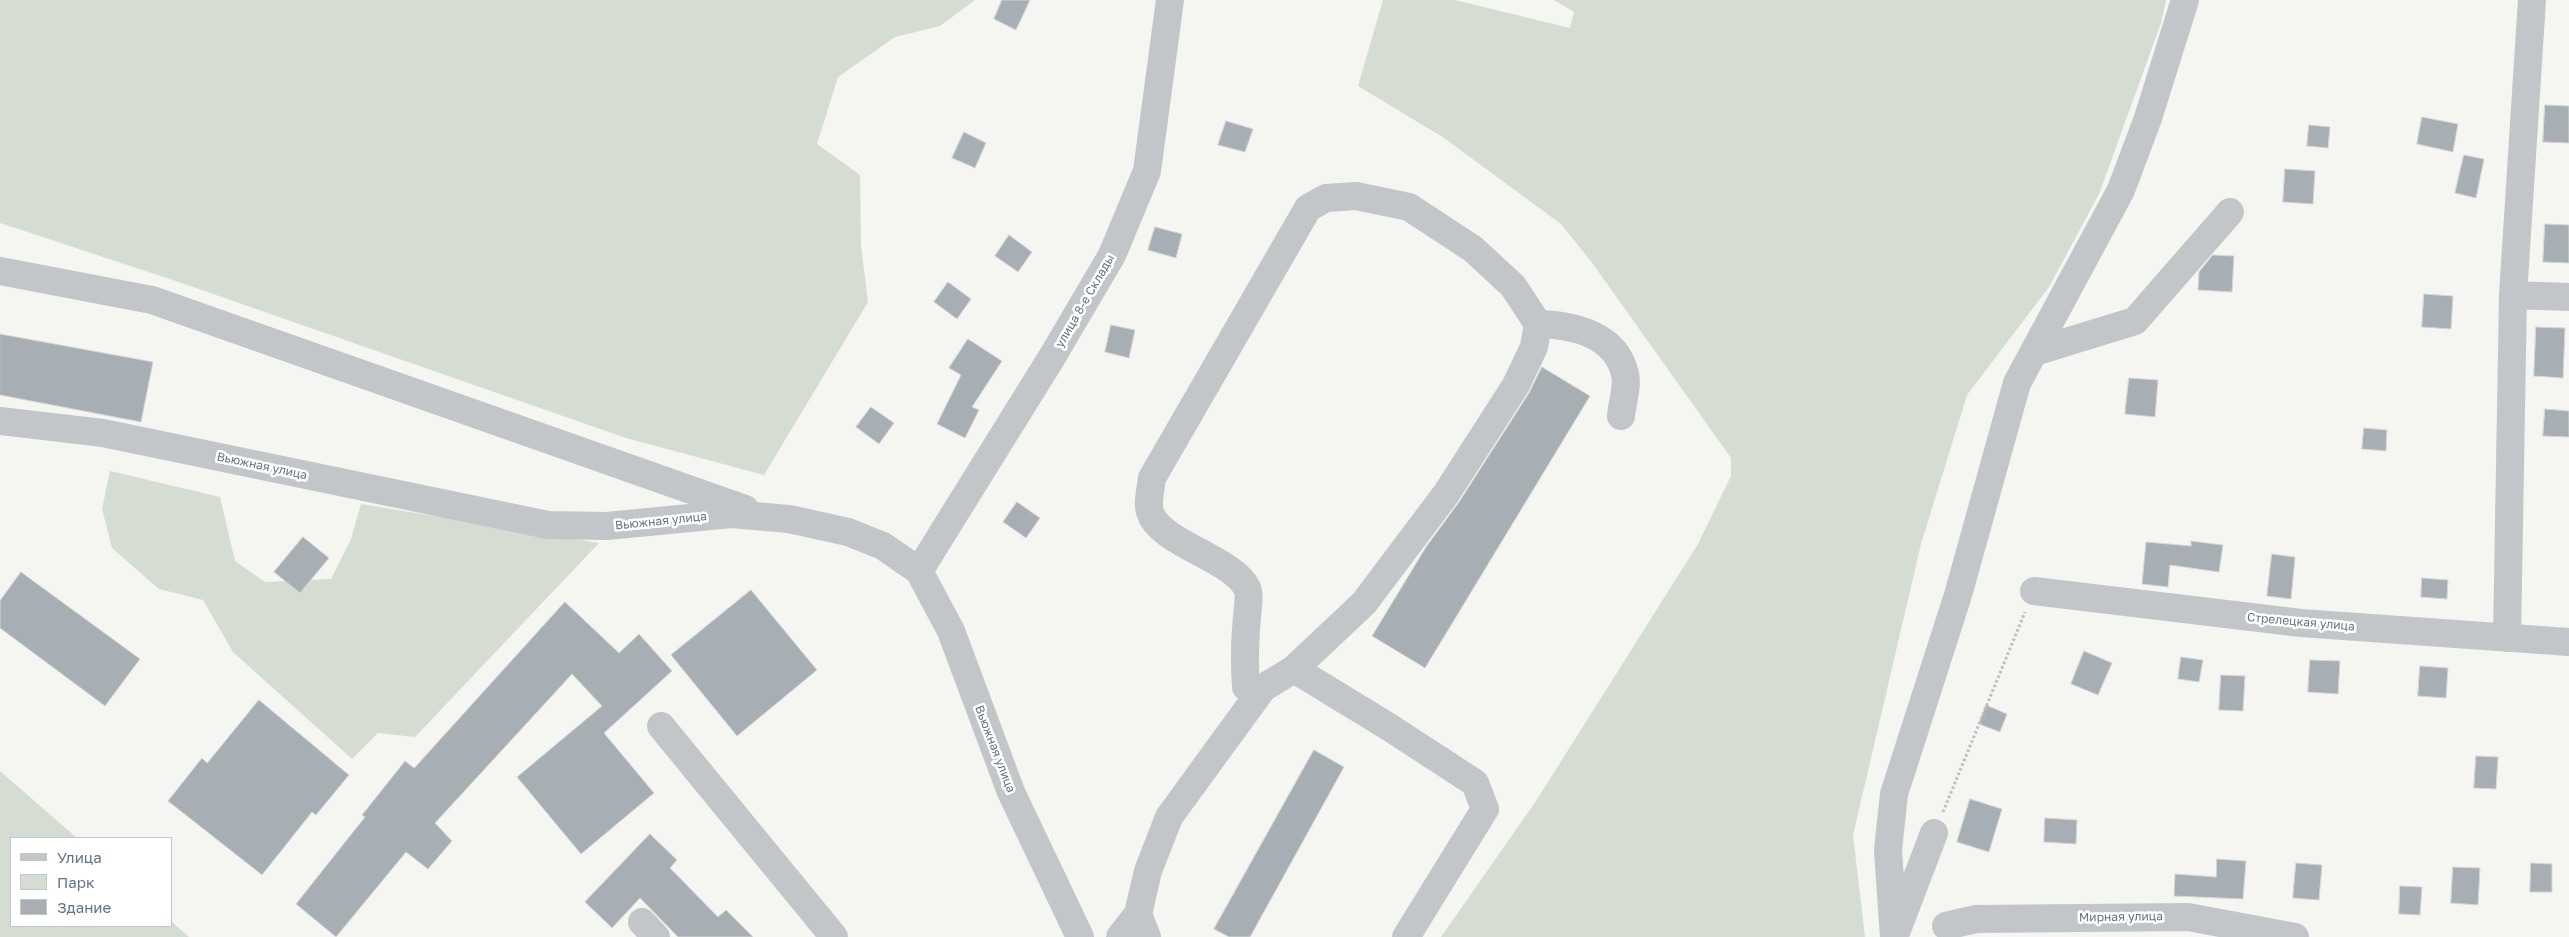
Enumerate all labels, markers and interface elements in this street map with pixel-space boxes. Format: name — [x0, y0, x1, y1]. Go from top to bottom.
street label: улица 8-е Склады — [1052, 252, 1118, 350]
street label: Вьюжная улица — [215, 449, 309, 483]
street label: Вьюжная улица — [614, 509, 708, 533]
street label: Стрелецкая улица — [2246, 610, 2356, 634]
street label: Вьюжная улица — [972, 703, 1018, 795]
legend — [10, 837, 172, 927]
text: Улица — [57, 848, 102, 866]
text: Парк — [57, 873, 95, 891]
text: Здание — [57, 898, 111, 916]
street label: Мирная улица — [2079, 909, 2163, 925]

